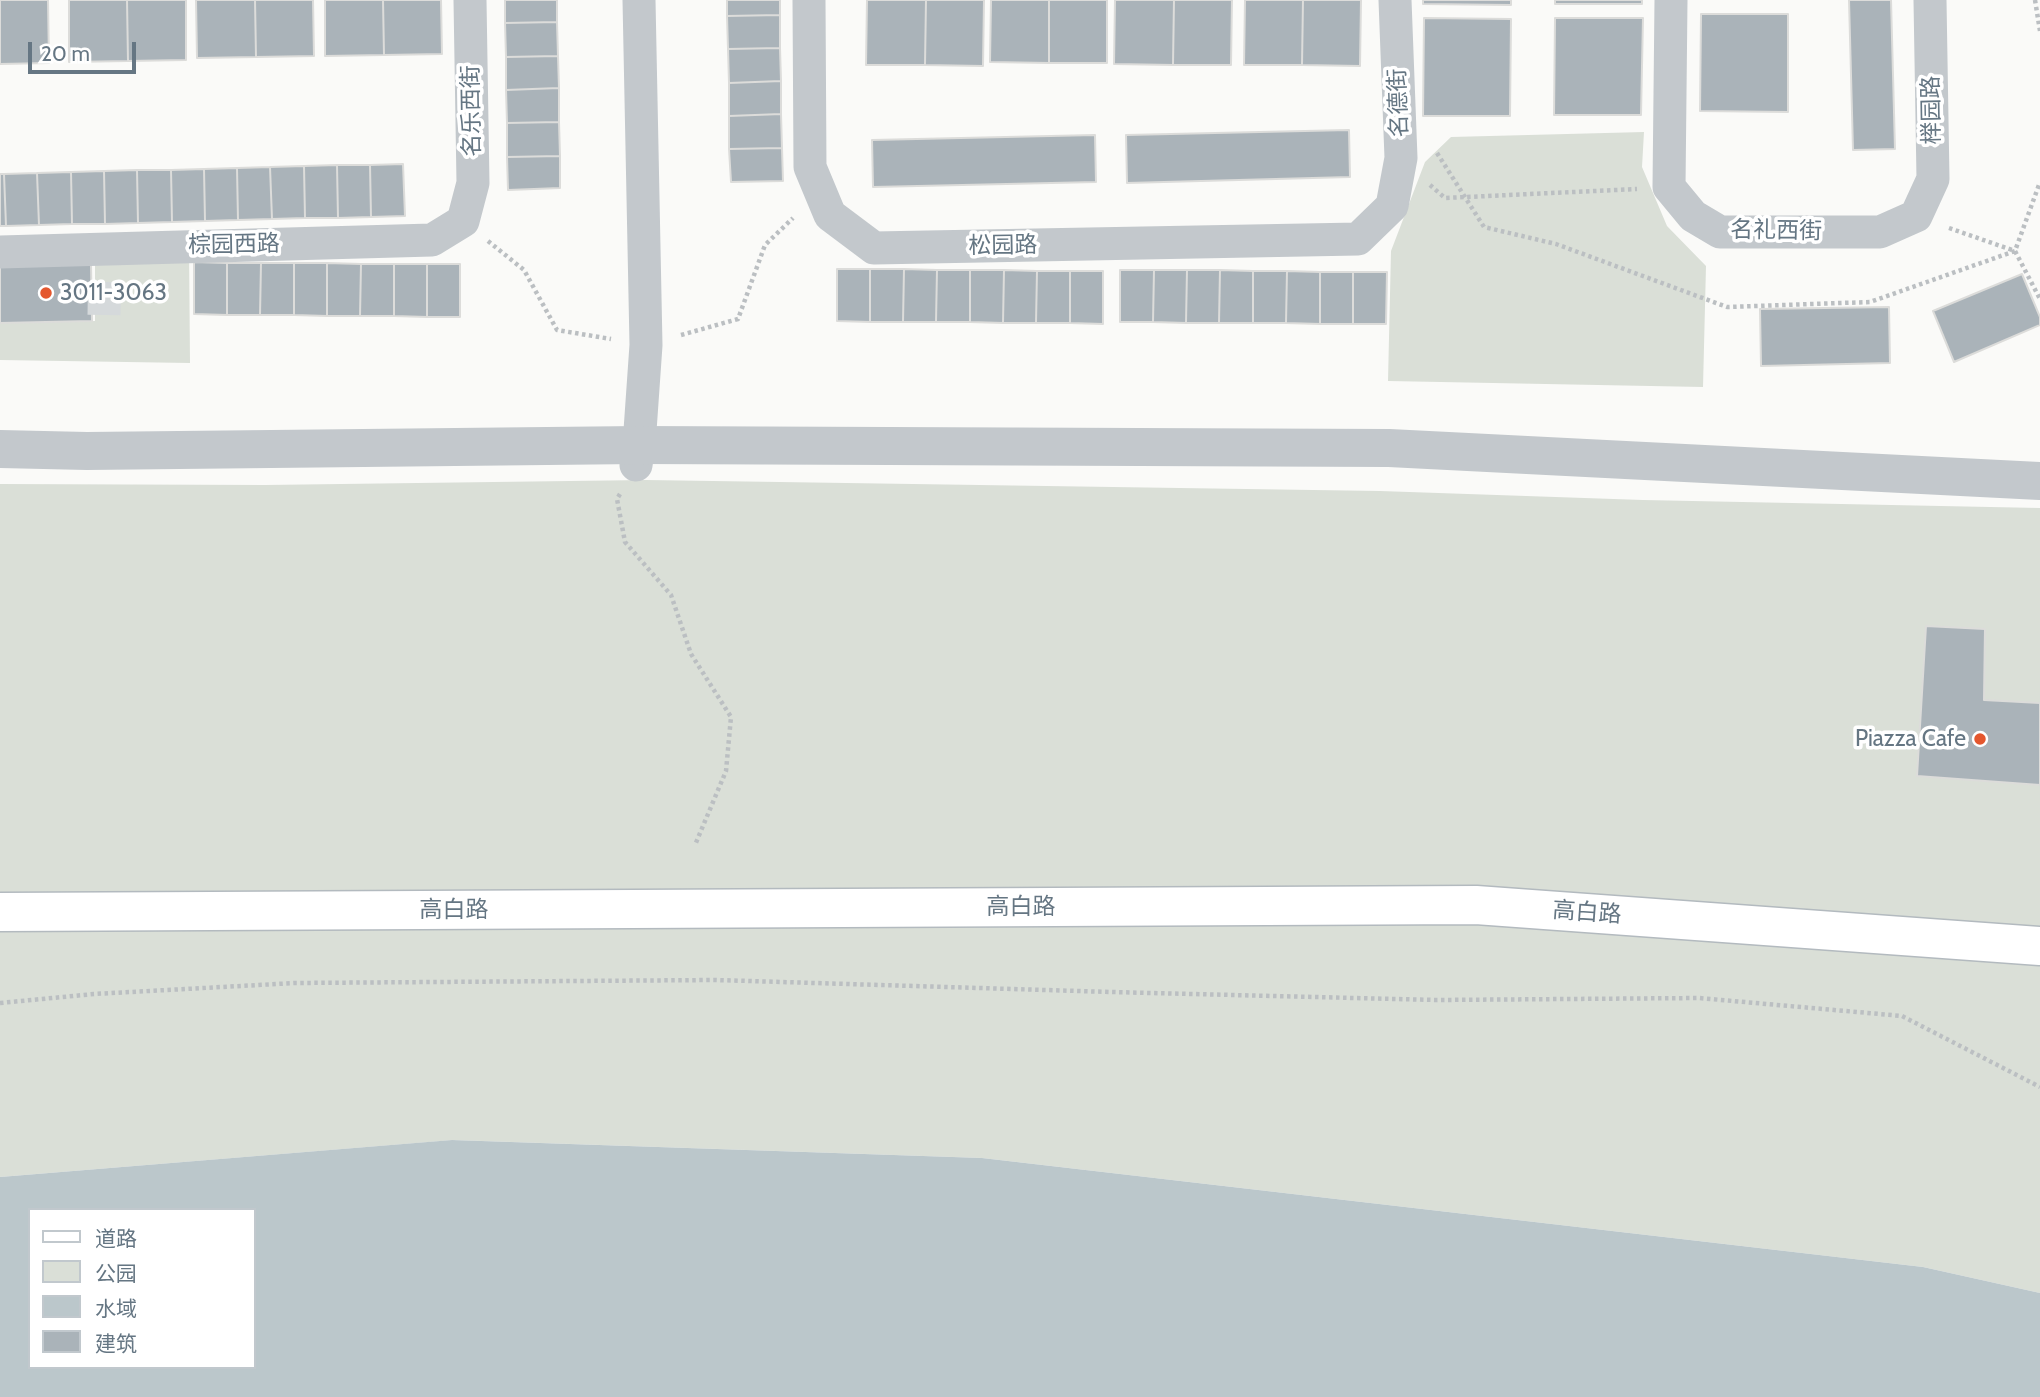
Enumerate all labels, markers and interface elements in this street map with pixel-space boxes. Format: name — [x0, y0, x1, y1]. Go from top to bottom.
scale bar — [32, 28, 140, 72]
text: 20 m — [41, 41, 90, 66]
street label: 名乐西街 — [457, 65, 487, 157]
street label: 名德街 — [1384, 68, 1414, 138]
street label: 榉园路 — [1918, 75, 1946, 145]
street label: 名礼西街 — [1730, 216, 1822, 246]
street label: 棕园西路 — [188, 230, 280, 260]
street label: 松园路 — [968, 232, 1038, 260]
place label: 3011-3063 — [60, 279, 167, 307]
marker: 3011-3063 — [38, 285, 54, 301]
place label: Piazza Cafe — [1855, 725, 1966, 753]
marker: Piazza Cafe — [1972, 731, 1988, 747]
street label: 高白路 — [987, 893, 1055, 921]
street label: 高白路 — [420, 896, 488, 924]
street label: 高白路 — [1552, 897, 1622, 929]
legend — [28, 1208, 256, 1369]
text: 道路 — [95, 1226, 137, 1251]
text: 公园 — [95, 1261, 137, 1286]
text: 水域 — [95, 1296, 137, 1321]
text: 建筑 — [95, 1331, 137, 1356]

